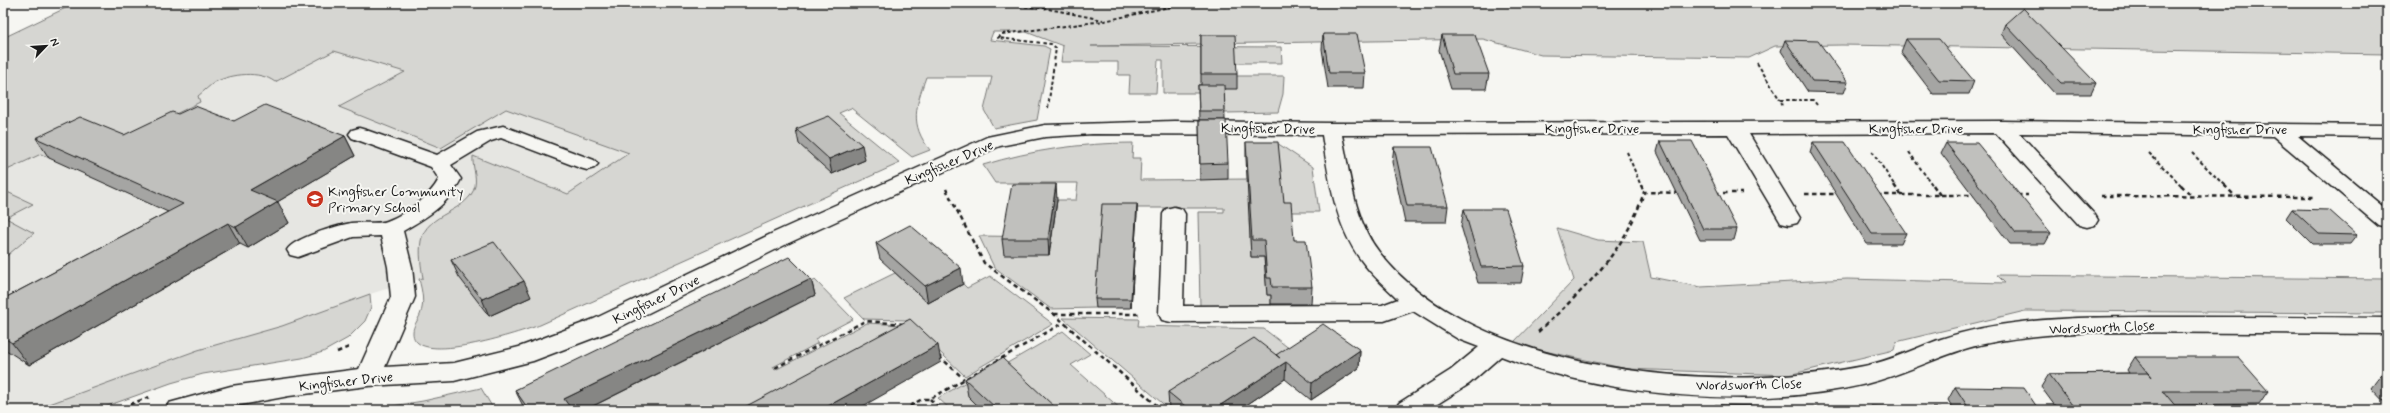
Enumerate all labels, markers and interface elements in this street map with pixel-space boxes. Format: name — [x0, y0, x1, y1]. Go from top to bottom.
north arrow — [26, 26, 66, 66]
text: N — [46, 36, 62, 48]
street label: Kingfisher Drive — [1221, 119, 1315, 140]
street label: Kingfisher Drive — [1545, 120, 1639, 139]
street label: Kingfisher Drive — [1869, 120, 1963, 139]
street label: Kingfisher Drive — [2193, 121, 2287, 140]
street label: Kingfisher Drive — [902, 136, 997, 191]
place label: Kingfisher Community Primary School — [328, 183, 463, 217]
school or university icon: Kingfisher Community Primary School — [305, 189, 325, 209]
street label: Kingfisher Drive — [610, 271, 703, 330]
street label: Wordsworth Close — [2049, 317, 2155, 339]
street label: Kingfisher Drive — [298, 368, 394, 397]
street label: Wordsworth Close — [1696, 375, 1802, 395]

